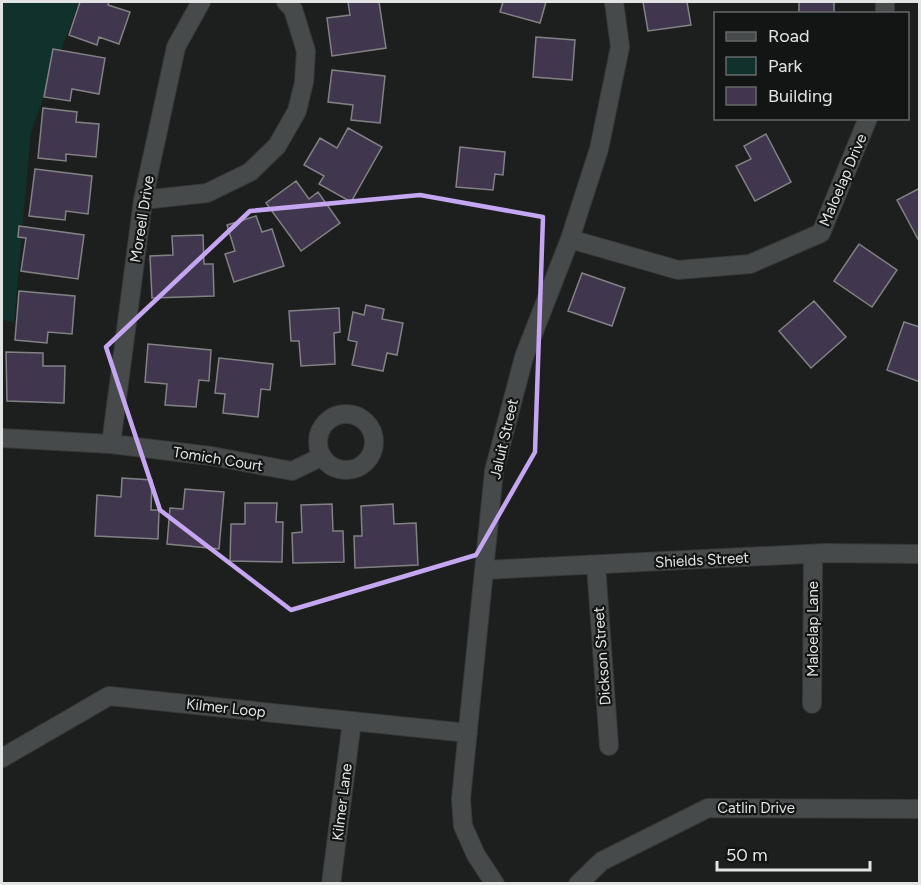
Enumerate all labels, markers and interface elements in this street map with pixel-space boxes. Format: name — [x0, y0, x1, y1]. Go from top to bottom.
legend — [714, 12, 909, 120]
text: Road — [768, 25, 809, 47]
text: Park — [768, 55, 803, 77]
text: Building — [768, 85, 833, 107]
street label: Maloelap Drive — [815, 131, 871, 229]
street label: Moreell Drive — [126, 174, 158, 264]
street label: Jaluit Street — [486, 397, 522, 481]
street label: Tomich Court — [172, 443, 265, 475]
street label: Shields Street — [655, 549, 750, 571]
street label: Maloelap Lane — [804, 581, 822, 677]
street label: Dickson Street — [590, 606, 614, 706]
street label: Kilmer Loop — [185, 695, 267, 721]
street label: Kilmer Lane — [328, 762, 356, 842]
street label: Catlin Drive — [717, 799, 795, 817]
scale bar — [717, 834, 870, 872]
text: 50 m — [726, 844, 768, 866]

